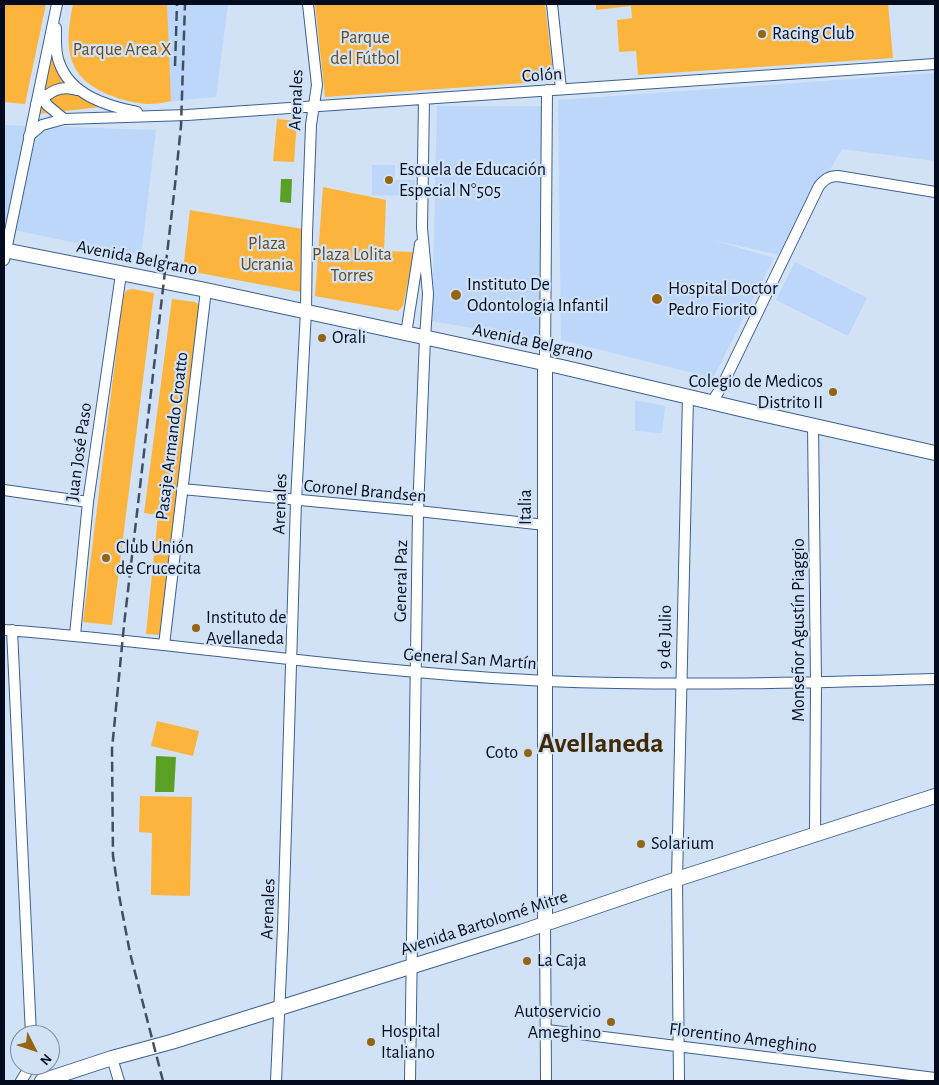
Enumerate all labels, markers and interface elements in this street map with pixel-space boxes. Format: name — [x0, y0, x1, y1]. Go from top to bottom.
place label: Racing Club — [772, 23, 854, 45]
park label: Parque del Fútbol — [330, 27, 400, 70]
marker: Racing Club — [756, 28, 768, 40]
park label: Parque Area X — [73, 39, 171, 61]
street label: Colón — [521, 63, 563, 87]
street label: Arenales — [284, 69, 308, 131]
place label: Escuela de Educación Especial N°505 — [399, 159, 546, 202]
marker: Escuela de Educación Especial N°505 — [383, 174, 395, 186]
park label: Plaza Ucrania — [240, 233, 294, 276]
street label: Avenida Belgrano — [75, 236, 199, 280]
park label: Plaza Lolita Torres — [312, 244, 392, 286]
place label: Instituto De Odontologia Infantil — [467, 274, 609, 316]
place label: Hospital Doctor Pedro Fiorito — [668, 278, 778, 320]
marker: Instituto De Odontologia Infantil — [449, 288, 463, 302]
marker: Hospital Doctor Pedro Fiorito — [650, 292, 664, 306]
street label: Avenida Belgrano — [471, 319, 595, 365]
place label: Orali — [332, 327, 366, 349]
marker: Orali — [316, 332, 328, 344]
street label: Pasaje Armando Croatto — [151, 351, 193, 521]
place label: Colegio de Medicos Distrito II — [689, 371, 823, 414]
marker: Colegio de Medicos Distrito II — [827, 386, 839, 398]
street label: Juan José Paso — [61, 401, 97, 503]
street label: Arenales — [268, 473, 292, 535]
street label: Coronel Brandsen — [303, 475, 427, 507]
street label: Italia — [515, 489, 537, 525]
place label: Club Unión de Crucecita — [116, 537, 201, 580]
street label: Monseñor Agustín Piaggio — [788, 538, 810, 722]
street label: General Paz — [389, 540, 413, 622]
marker: Club Unión de Crucecita — [100, 552, 112, 564]
street label: 9 de Julio — [654, 605, 676, 669]
place label: Instituto de Avellaneda — [206, 607, 287, 650]
marker: Instituto de Avellaneda — [190, 622, 202, 634]
street label: General San Martín — [403, 644, 537, 674]
district label: Avellaneda — [538, 727, 664, 761]
place label: Coto — [486, 742, 518, 764]
marker: Coto — [522, 747, 534, 759]
place label: Solarium — [651, 833, 714, 855]
marker: Solarium — [635, 838, 647, 850]
street label: Arenales — [256, 878, 280, 940]
street label: Avenida Bartolomé Mitre — [397, 886, 571, 960]
place label: La Caja — [537, 950, 587, 972]
marker: La Caja — [521, 955, 533, 967]
place label: Autoservicio Ameghino — [514, 1001, 601, 1044]
marker: Autoservicio Ameghino — [605, 1016, 617, 1028]
street label: Florentino Ameghino — [668, 1018, 818, 1058]
place label: Hospital Italiano — [381, 1021, 440, 1064]
north arrow — [10, 1025, 60, 1075]
marker: Hospital Italiano — [365, 1036, 377, 1048]
text: N — [37, 1051, 54, 1067]

